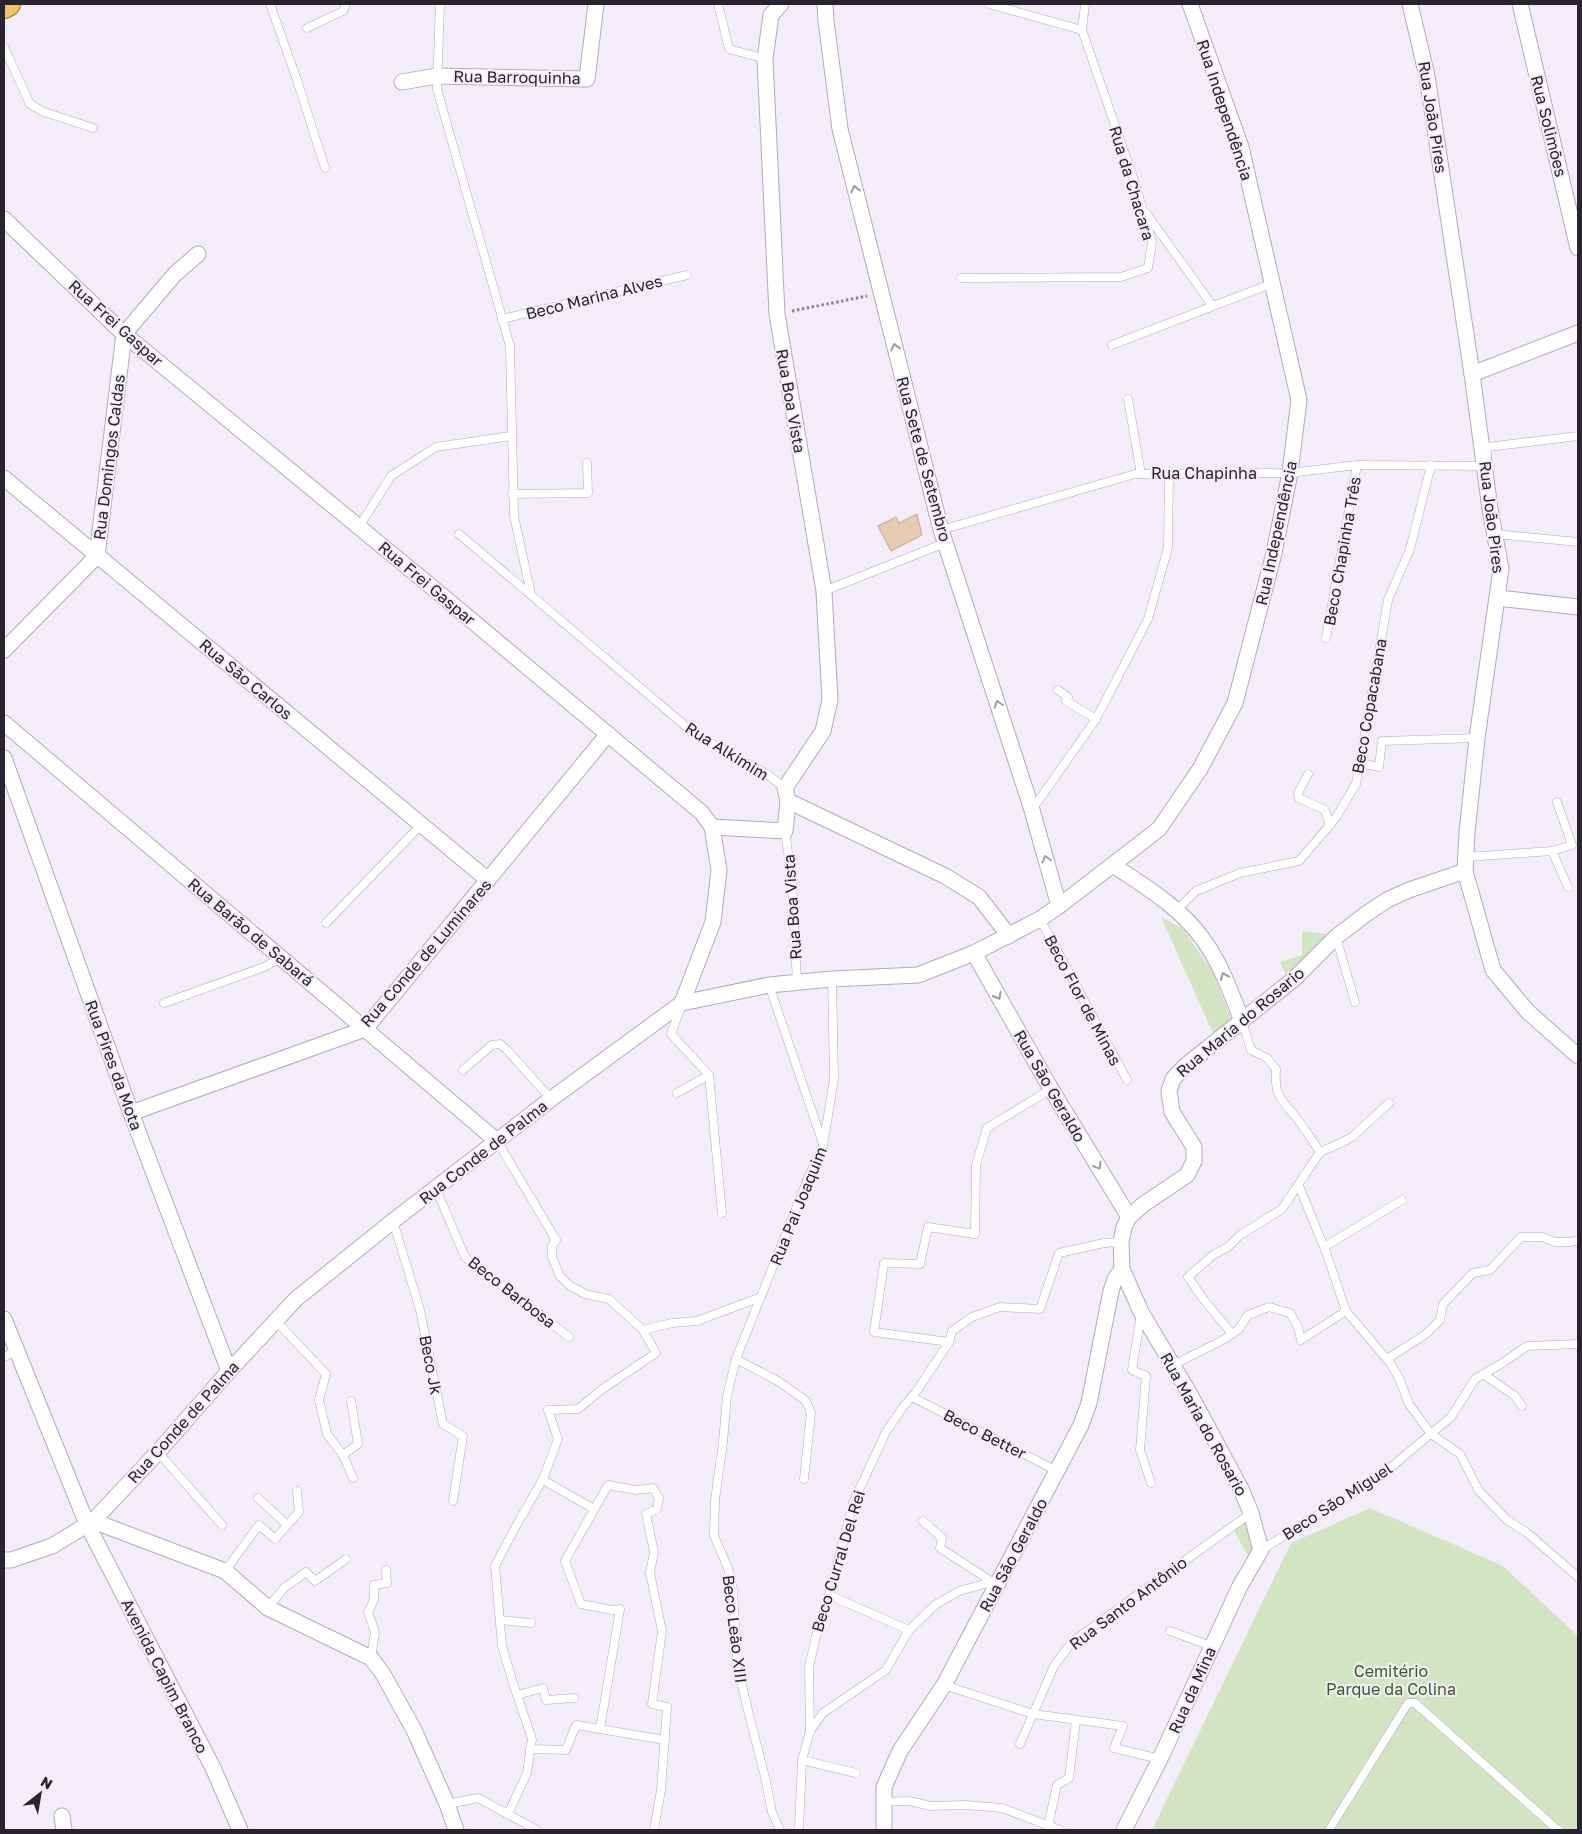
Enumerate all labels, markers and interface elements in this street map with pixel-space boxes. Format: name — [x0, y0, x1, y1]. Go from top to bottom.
street label: Rua Independência — [1193, 37, 1257, 183]
street label: Rua João Pires — [1414, 60, 1452, 174]
street label: Rua Barroquinha — [453, 66, 581, 88]
street label: Rua Solimões — [1527, 73, 1571, 179]
street label: Rua da Chacara — [1105, 123, 1159, 243]
one-way arrow — [850, 185, 861, 193]
street label: Beco Marina Alves — [524, 270, 664, 324]
street label: Rua Frei Gaspar — [65, 275, 167, 371]
one-way arrow — [890, 342, 901, 351]
street label: Rua Boa Vista — [772, 347, 810, 455]
street label: Rua Domingos Caldas — [89, 373, 129, 541]
street label: Rua Sete de Setembro — [892, 374, 956, 544]
street label: Rua Independência — [1251, 459, 1301, 607]
street label: Rua João Pires — [1475, 460, 1509, 574]
street label: Rua Chapinha — [1151, 463, 1257, 483]
street label: Beco Chapinha Três — [1319, 475, 1365, 627]
street label: Rua Frei Gaspar — [374, 537, 480, 629]
street label: Rua São Carlos — [195, 634, 297, 724]
street label: Beco Copacabana — [1347, 637, 1391, 775]
one-way arrow — [994, 701, 1004, 709]
street label: Rua Alkimim — [682, 717, 772, 785]
street label: Rua Boa Vista — [778, 854, 806, 960]
one-way arrow — [1041, 855, 1052, 864]
street label: Rua Barão de Sabará — [184, 874, 318, 990]
street label: Rua Conde de Luminares — [356, 875, 496, 1031]
street label: Beco Flor de Minas — [1040, 931, 1126, 1069]
street label: Rua Maria do Rosario — [1172, 963, 1308, 1081]
one-way arrow — [1220, 972, 1231, 981]
one-way arrow — [991, 990, 1001, 999]
street label: Rua Pires da Mota — [81, 997, 147, 1133]
street label: Rua São Geraldo — [1010, 1026, 1090, 1146]
street label: Rua Conde de Palma — [415, 1096, 551, 1208]
street label: Rua Pai Joaquim — [765, 1144, 831, 1268]
one-way arrow — [1091, 1161, 1101, 1170]
street label: Beco Barbosa — [464, 1252, 560, 1332]
street label: Beco Jk — [415, 1334, 447, 1396]
street label: Rua Maria do Rosario — [1156, 1349, 1252, 1499]
street label: Rua Conde de Palma — [123, 1357, 243, 1487]
street label: Beco Better — [940, 1405, 1030, 1463]
street label: Beco São Miguel — [1278, 1458, 1396, 1544]
street label: Beco Curral Del Rei — [807, 1488, 869, 1634]
street label: Rua São Geraldo — [975, 1495, 1051, 1615]
street label: Rua Santo Antônio — [1065, 1552, 1191, 1654]
street label: Beco Leão XIII — [718, 1574, 752, 1684]
street label: Avenida Capim Branco — [117, 1595, 213, 1757]
street label: Rua da Mina — [1164, 1643, 1220, 1737]
park label: Cemitério Parque da Colina — [1326, 1661, 1456, 1699]
north arrow — [15, 1769, 65, 1819]
text: N — [38, 1772, 56, 1792]

